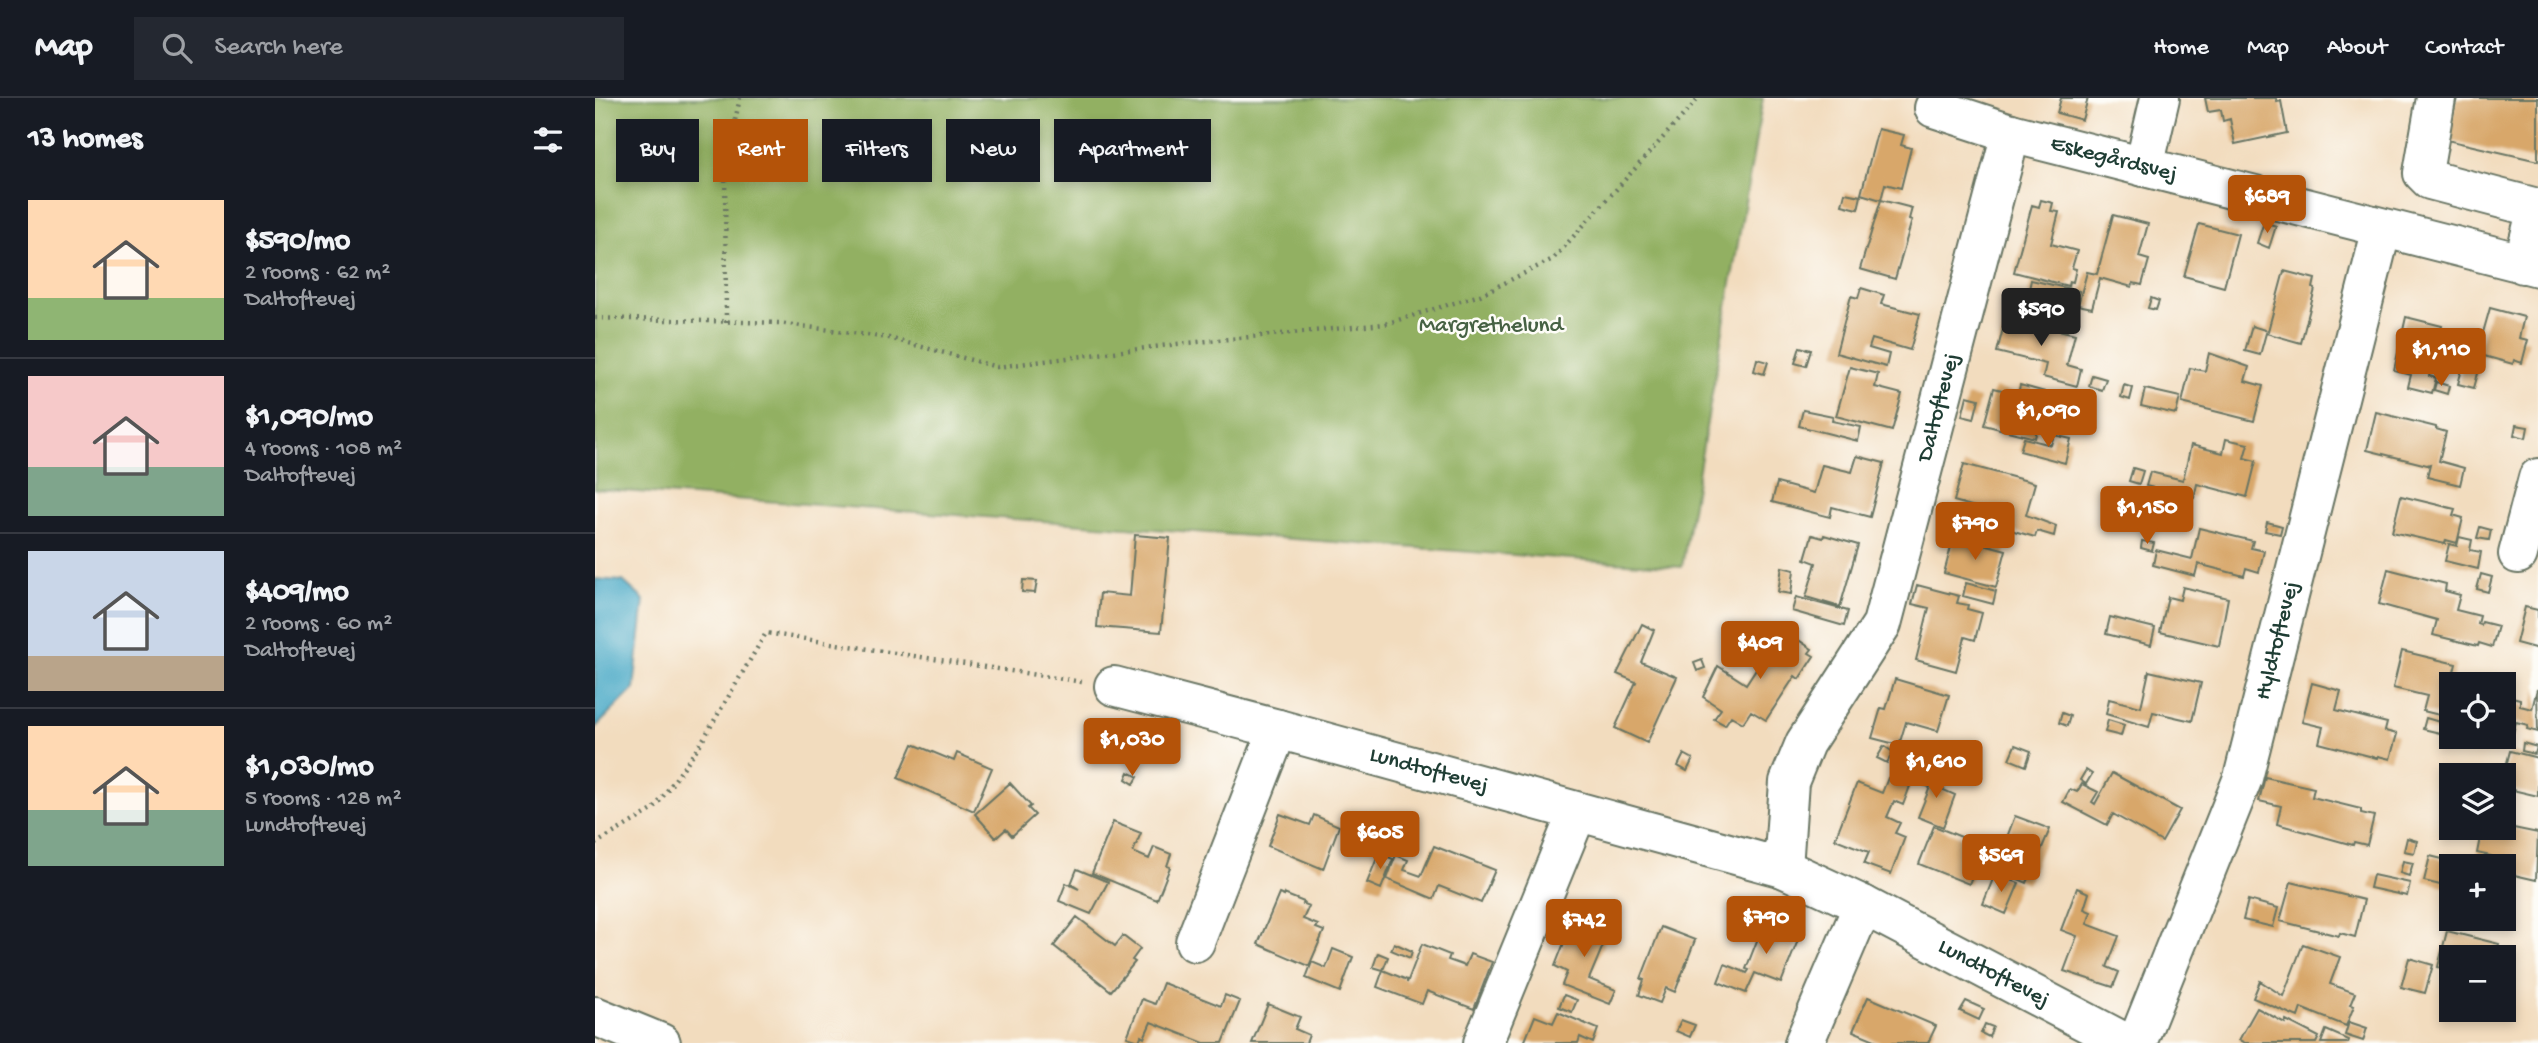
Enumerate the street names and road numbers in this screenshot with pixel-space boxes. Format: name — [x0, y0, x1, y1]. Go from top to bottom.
street label: Eskegårdsvej — [2048, 130, 2180, 188]
street label: Daltoftevej — [1911, 350, 1966, 467]
street label: Hyldtoftevej — [2250, 579, 2306, 703]
street label: Lundtoftevej — [1366, 741, 1491, 800]
street label: Lundtoftevej — [1933, 933, 2054, 1014]

